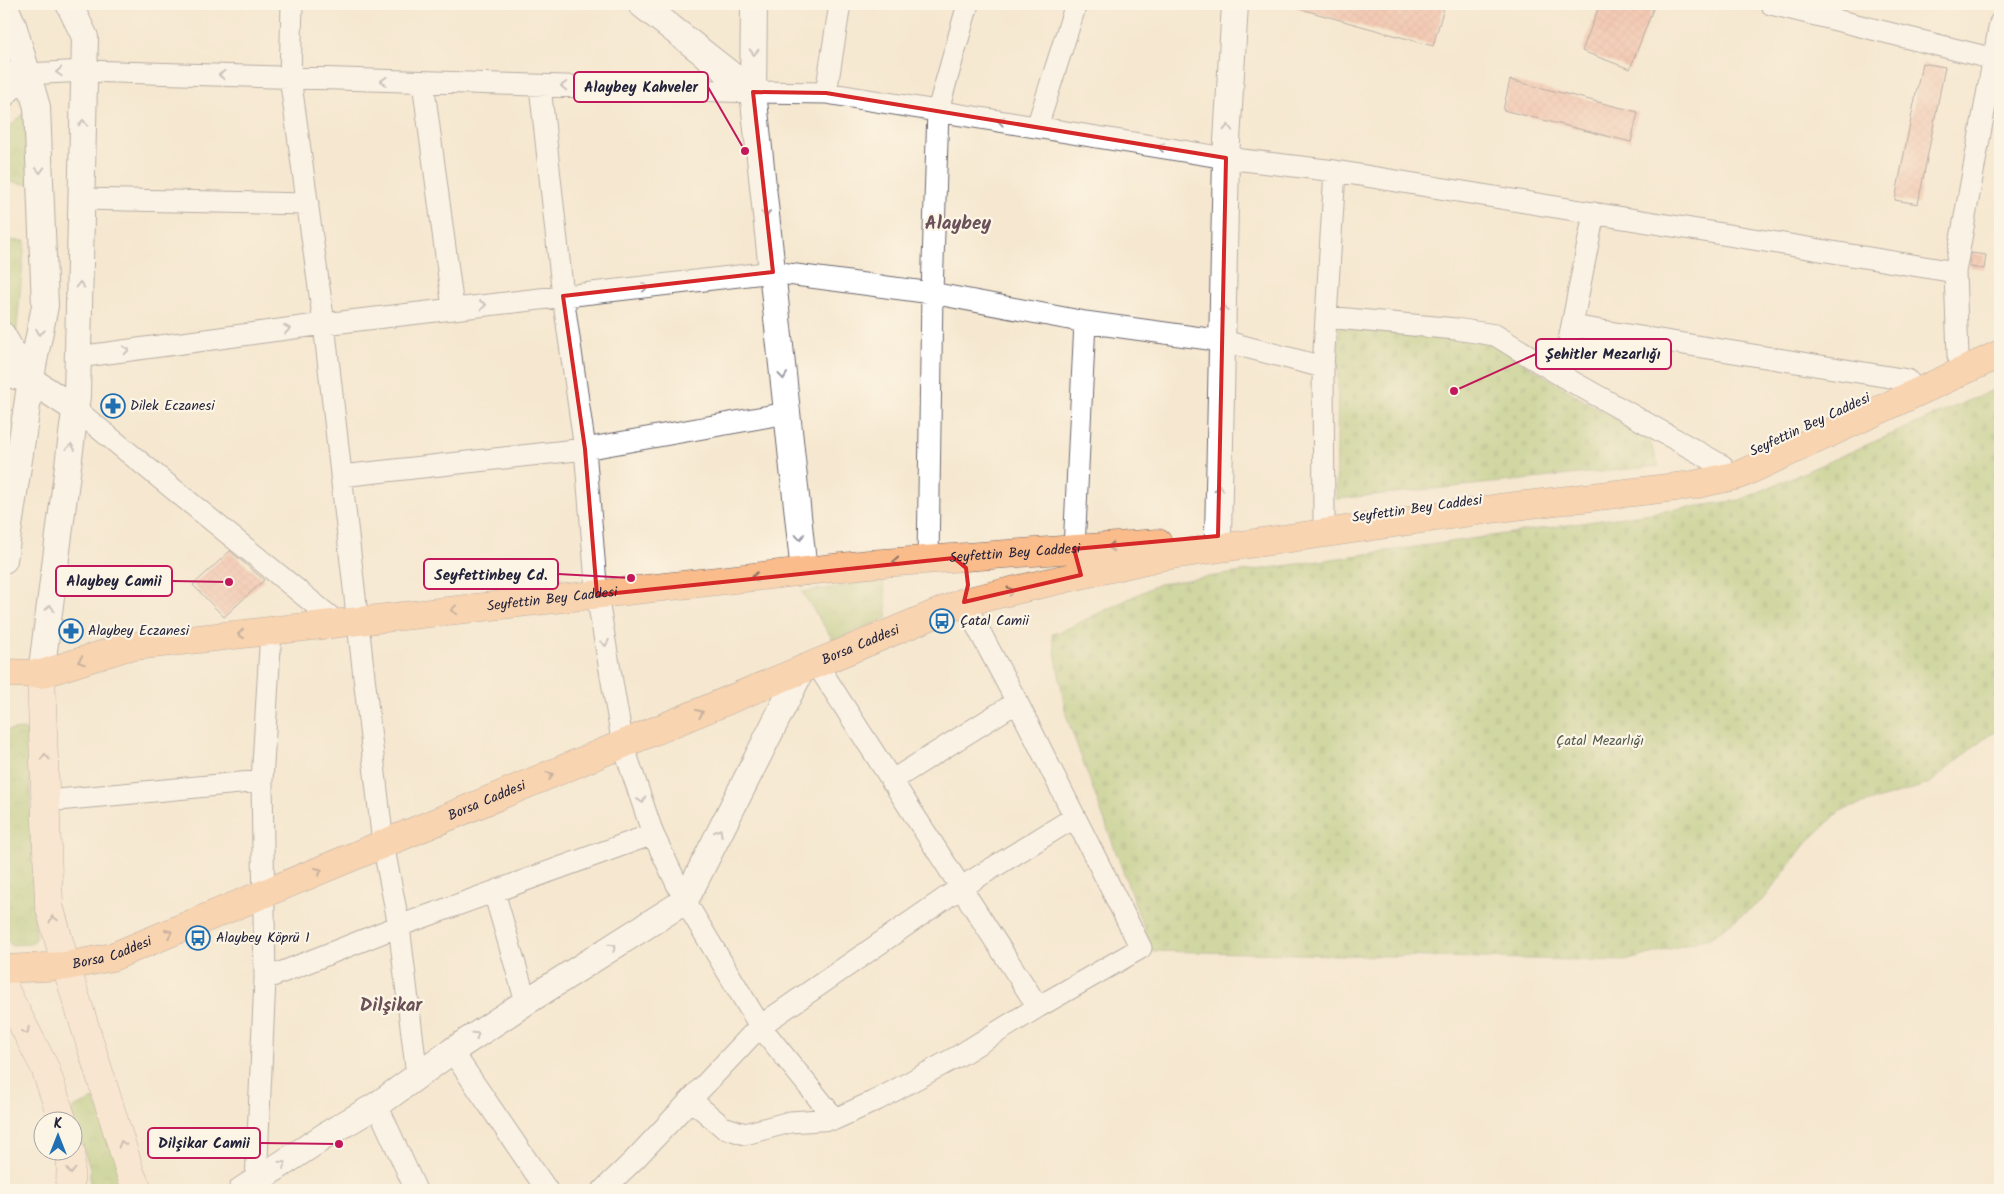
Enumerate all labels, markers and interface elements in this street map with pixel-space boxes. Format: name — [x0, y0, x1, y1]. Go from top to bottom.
one-way arrow — [748, 49, 759, 57]
one-way arrow — [55, 67, 63, 78]
one-way arrow — [218, 70, 226, 81]
callout: Alaybey Kahveler — [574, 72, 708, 102]
one-way arrow — [380, 76, 388, 86]
text: Alaybey Kahveler — [584, 76, 698, 100]
one-way arrow — [560, 81, 568, 92]
one-way arrow — [996, 117, 1005, 127]
one-way arrow — [78, 118, 89, 126]
one-way arrow — [1222, 123, 1233, 131]
one-way arrow — [1157, 143, 1165, 153]
one-way arrow — [34, 166, 45, 174]
district label: Alaybey — [925, 209, 991, 239]
one-way arrow — [760, 211, 771, 219]
one-way arrow — [75, 281, 85, 288]
one-way arrow — [641, 282, 649, 293]
one-way arrow — [480, 300, 488, 311]
one-way arrow — [1219, 303, 1229, 311]
one-way arrow — [283, 324, 292, 334]
one-way arrow — [35, 327, 46, 336]
callout: Şehitler Mezarlığı — [1536, 339, 1671, 369]
text: Şehitler Mezarlığı — [1546, 343, 1661, 367]
one-way arrow — [123, 345, 131, 356]
one-way arrow — [778, 372, 789, 380]
street label: Seyfettin Bey Caddesi — [1746, 387, 1875, 463]
pharmacy icon: Dilek Eczanesi — [100, 393, 126, 419]
place label: Dilek Eczanesi — [130, 395, 215, 417]
one-way arrow — [65, 443, 75, 452]
one-way arrow — [1214, 483, 1225, 491]
street label: Seyfettin Bey Caddesi — [1351, 489, 1484, 529]
one-way arrow — [794, 534, 805, 542]
street label: Seyfettin Bey Caddesi — [949, 538, 1082, 569]
one-way arrow — [1107, 541, 1115, 552]
one-way arrow — [892, 557, 900, 568]
callout: Seyfettinbey Cd. — [424, 559, 558, 589]
text: Seyfettinbey Cd. — [434, 564, 548, 588]
callout: Alaybey Camii — [56, 566, 172, 596]
text: Alaybey Camii — [66, 570, 163, 594]
one-way arrow — [751, 571, 759, 582]
street label: Seyfettin Bey Caddesi — [486, 581, 619, 618]
one-way arrow — [1007, 586, 1015, 597]
one-way arrow — [44, 604, 55, 612]
one-way arrow — [450, 605, 458, 616]
bus stop icon: Çatal Camii — [929, 608, 955, 634]
place label: Çatal Camii — [960, 610, 1029, 632]
pharmacy icon: Alaybey Eczanesi — [58, 618, 84, 644]
street label: Borsa Caddesi — [818, 619, 904, 671]
place label: Alaybey Eczanesi — [88, 620, 190, 642]
one-way arrow — [237, 629, 245, 640]
one-way arrow — [600, 638, 610, 647]
one-way arrow — [78, 656, 86, 666]
one-way arrow — [695, 708, 704, 719]
park label: Çatal Mezarlığı — [1556, 730, 1644, 752]
one-way arrow — [39, 753, 50, 761]
one-way arrow — [545, 770, 554, 781]
street label: Borsa Caddesi — [444, 775, 530, 827]
one-way arrow — [636, 796, 646, 804]
one-way arrow — [713, 828, 723, 837]
one-way arrow — [314, 866, 323, 877]
one-way arrow — [48, 915, 59, 923]
bus stop icon: Alaybey Köprü 1 — [185, 925, 211, 951]
place label: Alaybey Köprü 1 — [216, 927, 310, 949]
one-way arrow — [164, 929, 173, 939]
street label: Borsa Caddesi — [70, 930, 156, 976]
one-way arrow — [607, 943, 616, 953]
district label: Dilşikar — [360, 991, 423, 1021]
one-way arrow — [20, 1026, 30, 1035]
one-way arrow — [471, 1032, 480, 1041]
north arrow — [32, 1112, 82, 1162]
text: K — [54, 1113, 63, 1135]
callout: Dilşikar Camii — [148, 1128, 260, 1158]
text: Dilşikar Camii — [158, 1132, 251, 1156]
one-way arrow — [118, 1141, 128, 1149]
one-way arrow — [277, 1160, 286, 1170]
one-way arrow — [66, 1168, 76, 1175]

